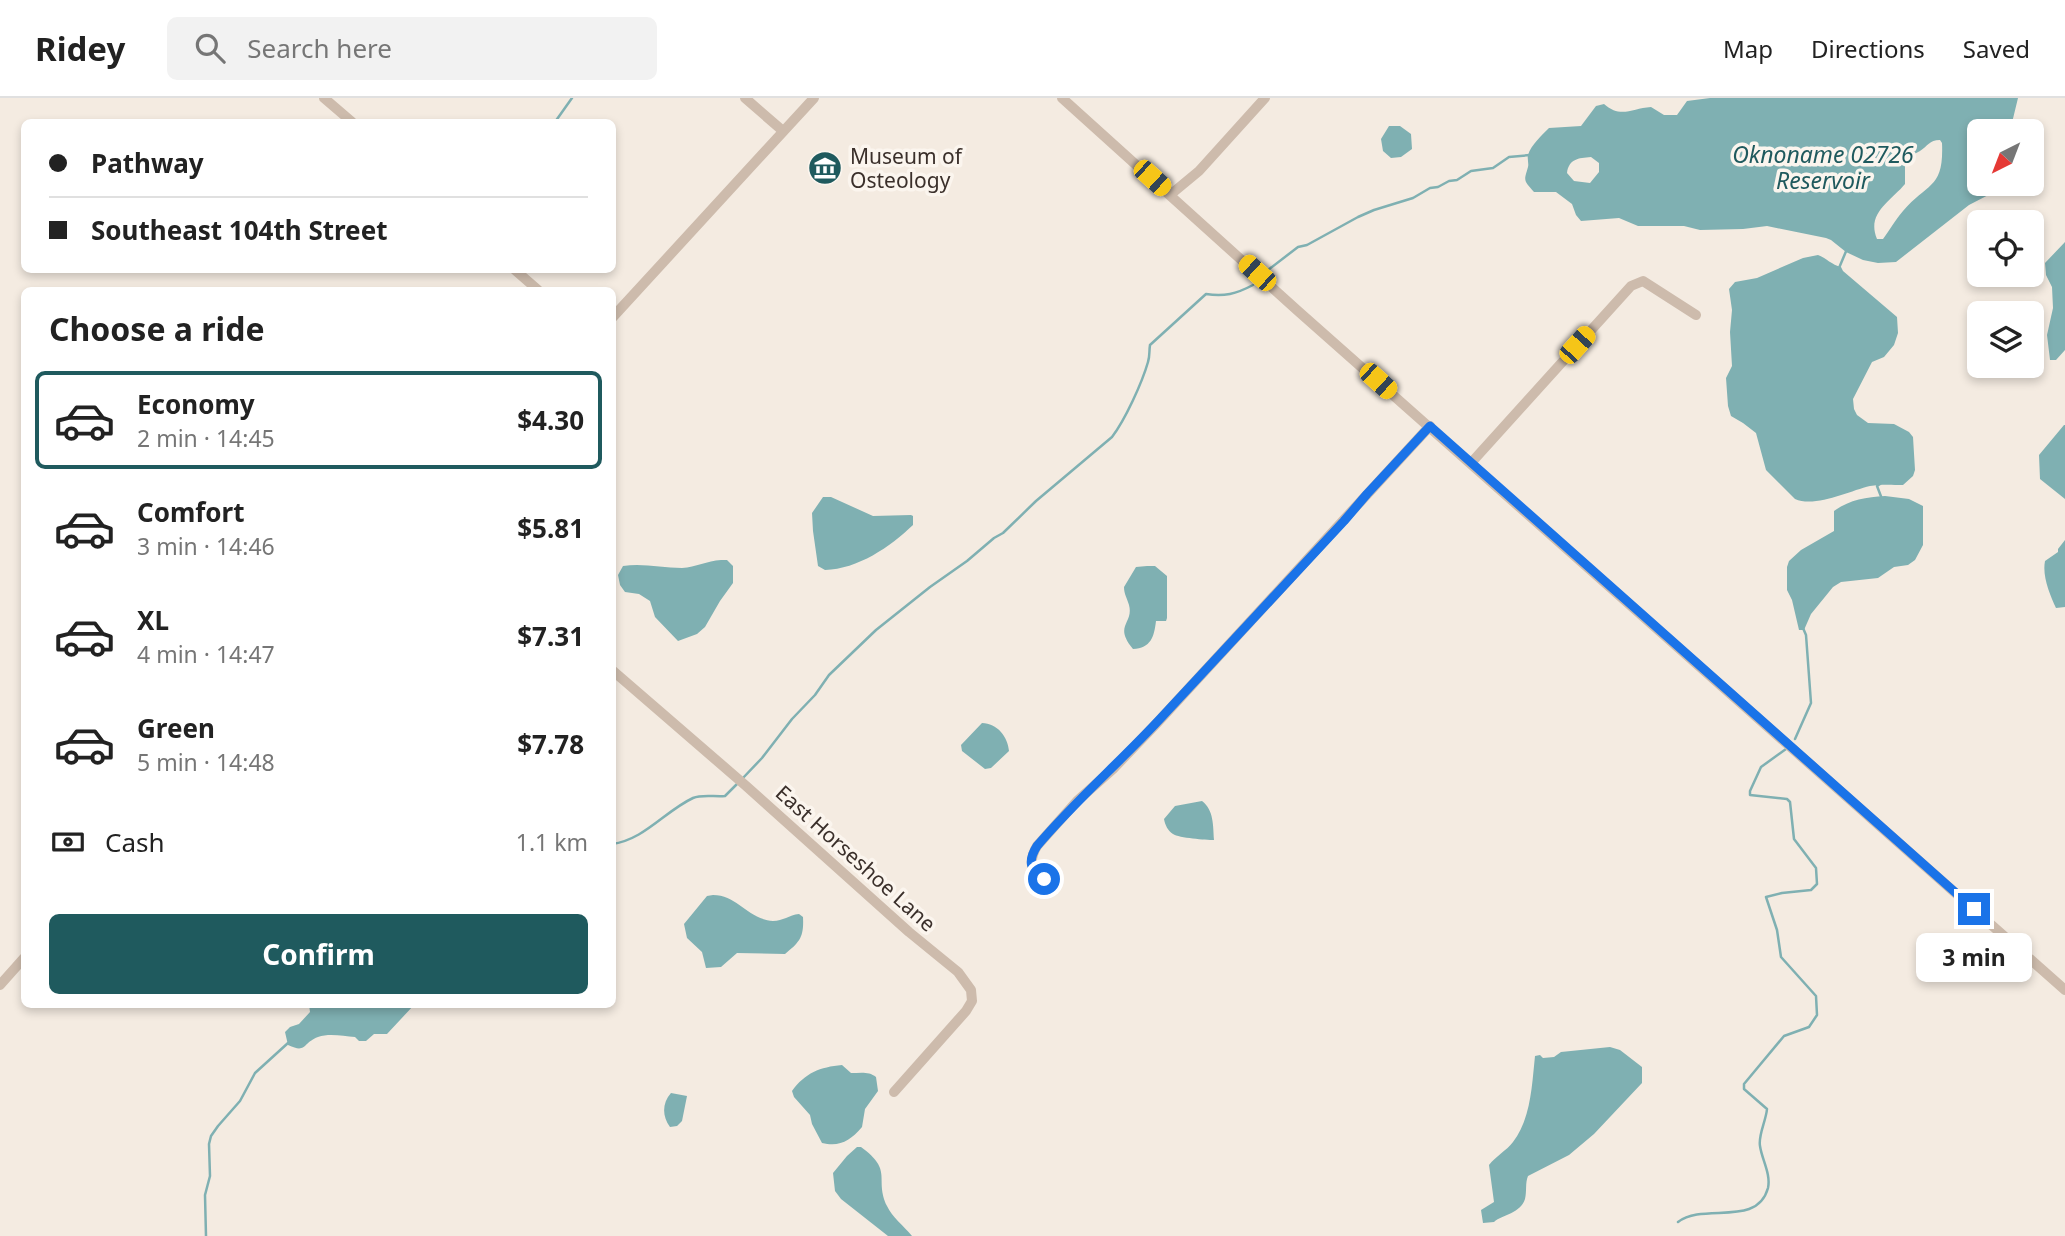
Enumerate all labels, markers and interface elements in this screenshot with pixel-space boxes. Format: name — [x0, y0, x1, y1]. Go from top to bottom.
search box — [167, 17, 657, 80]
text: Ridey — [35, 26, 125, 71]
icon: search — [191, 29, 229, 67]
text: Search here — [247, 30, 392, 66]
text: Map — [1723, 32, 1773, 65]
text: Directions — [1811, 32, 1925, 65]
text: Saved — [1963, 32, 2030, 65]
north arrow — [1967, 119, 2044, 196]
map controls — [1967, 119, 2044, 378]
water label: Oknoname 02726 Reservoir — [1732, 138, 1914, 196]
place label: Museum of Osteology — [850, 142, 964, 194]
text: Pathway — [91, 145, 204, 181]
museum icon: Museum of Osteology — [806, 149, 844, 187]
car — [1130, 156, 1175, 200]
button: locate — [1967, 210, 2044, 287]
text: Southeast 104th Street — [91, 212, 387, 248]
car — [1235, 251, 1280, 295]
button: layers — [1967, 301, 2044, 378]
text: Choose a ride — [49, 307, 265, 350]
car — [1556, 322, 1599, 368]
car — [1356, 359, 1401, 403]
text: Economy — [137, 386, 255, 422]
icon: car — [53, 389, 116, 452]
text: $4.30 — [517, 402, 584, 438]
text: 2 min · 14:45 — [137, 422, 275, 454]
text: Comfort — [137, 494, 245, 530]
icon: car — [53, 497, 116, 560]
text: $5.81 — [517, 510, 584, 546]
text: 3 min · 14:46 — [137, 530, 275, 562]
text: XL — [137, 602, 169, 638]
icon: car — [53, 605, 116, 668]
text: $7.31 — [517, 618, 584, 654]
text: 4 min · 14:47 — [137, 638, 275, 670]
text: Green — [137, 710, 215, 746]
icon: car — [53, 713, 116, 776]
text: $7.78 — [517, 726, 584, 762]
text: 5 min · 14:48 — [137, 746, 275, 778]
street label: East Horseshoe Lane — [770, 779, 942, 937]
icon: cash — [49, 823, 87, 861]
text: Cash — [105, 824, 165, 860]
text: 1.1 km — [516, 826, 588, 858]
route start — [1028, 863, 1060, 895]
route end — [1958, 893, 1990, 925]
button: Confirm — [49, 914, 588, 994]
callout: 3 min — [1916, 934, 2032, 982]
text: 3 min — [1942, 941, 2006, 973]

